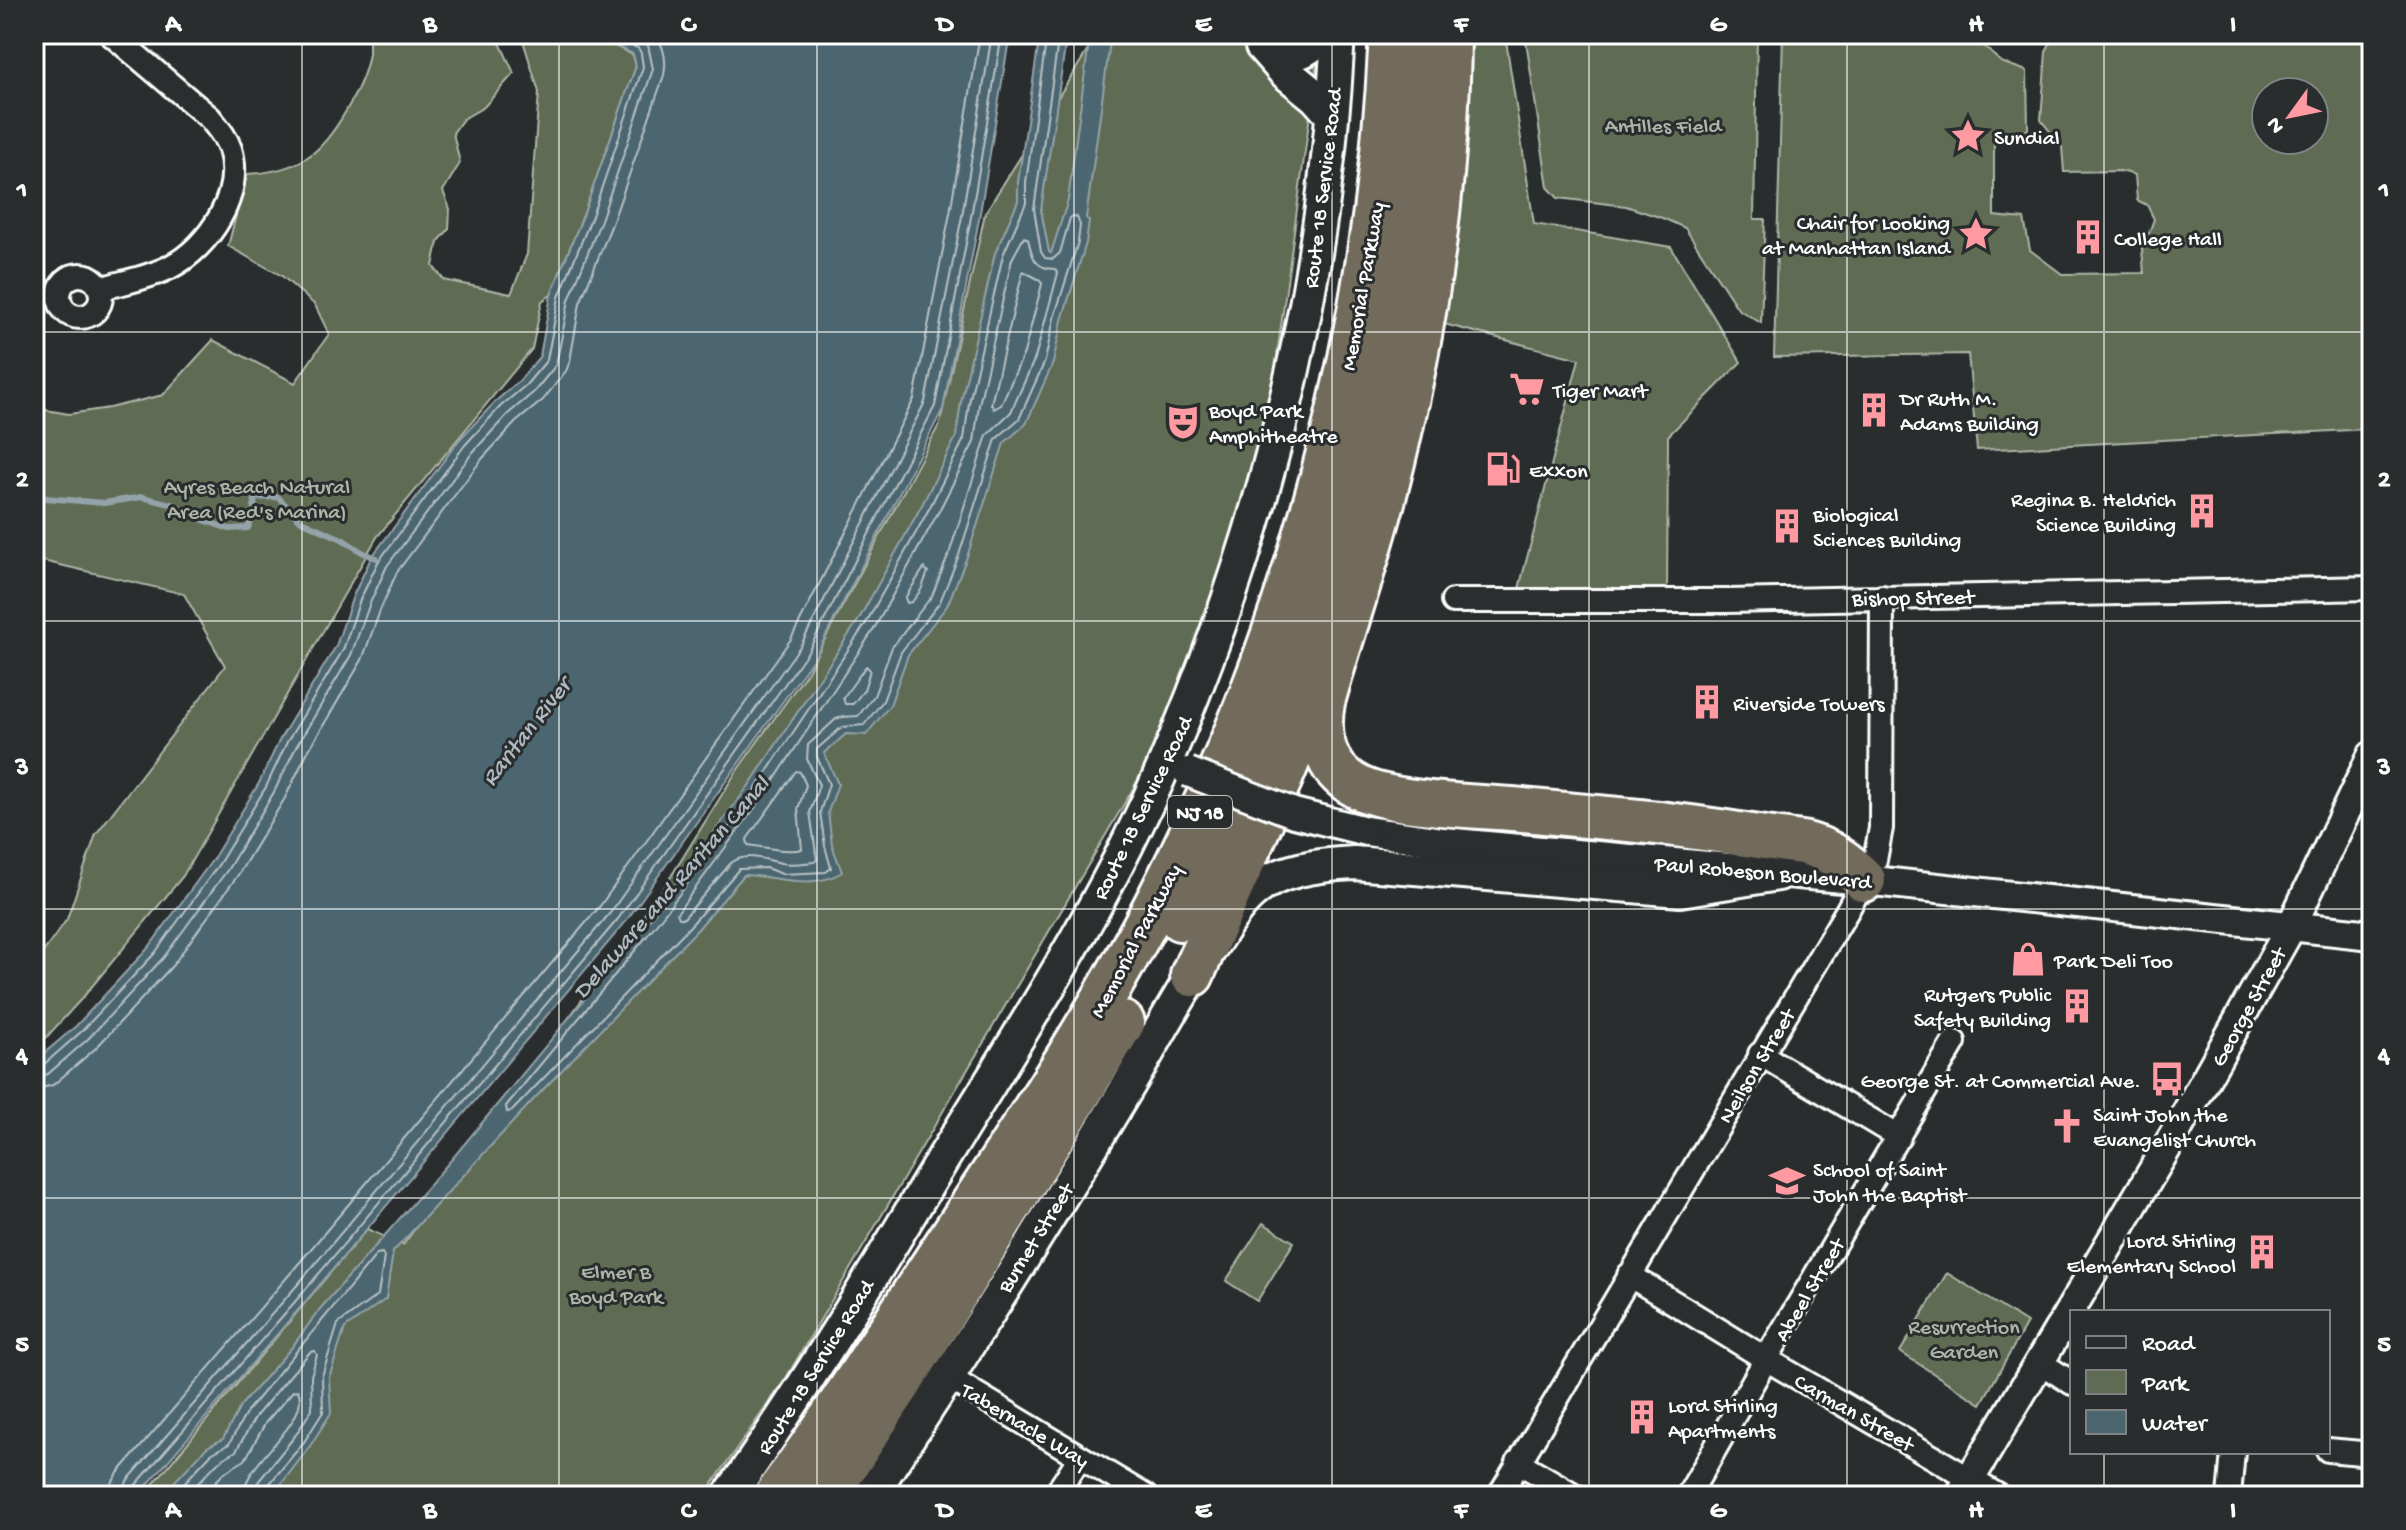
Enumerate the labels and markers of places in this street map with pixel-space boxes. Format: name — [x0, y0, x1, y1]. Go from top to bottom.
place icon: Sundial — [1949, 117, 1987, 155]
place label: Sundial — [1994, 127, 2060, 153]
place label: Chair for Looking at Manhattan Island — [1762, 212, 1952, 263]
place icon: Chair for Looking at Manhattan Island — [1957, 215, 1995, 253]
building icon: College Hall — [2069, 218, 2107, 256]
place label: College Hall — [2114, 228, 2222, 254]
supermarket icon: Tiger Mart — [1508, 370, 1546, 408]
place label: Tiger Mart — [1551, 380, 1649, 406]
place label: Dr Ruth M. Adams Building — [1898, 388, 2039, 439]
building icon: Dr Ruth M. Adams Building — [1855, 391, 1893, 429]
place label: Boyd Park Amphitheatre — [1208, 400, 1338, 451]
theatre icon: Boyd Park Amphitheatre — [1164, 403, 1202, 441]
fuel station icon: Exxon — [1484, 450, 1522, 488]
place label: Exxon — [1529, 460, 1588, 486]
place label: Regina B. Heldrich Science Building — [2011, 489, 2176, 540]
building icon: Regina B. Heldrich Science Building — [2183, 492, 2221, 530]
place label: Biological Sciences Building — [1812, 504, 1961, 555]
building icon: Biological Sciences Building — [1768, 507, 1806, 545]
building icon: Riverside Towers — [1688, 683, 1726, 721]
place label: Riverside Towers — [1733, 693, 1886, 719]
shop icon: Park Deli Too — [2009, 940, 2047, 978]
place label: Park Deli Too — [2053, 950, 2173, 976]
place label: Rutgers Public Safety Building — [1914, 984, 2053, 1035]
building icon: Rutgers Public Safety Building — [2058, 987, 2096, 1025]
bus stop icon: George St. at Commercial Ave. — [2148, 1060, 2186, 1098]
place label: George St. at Commercial Ave. — [1861, 1070, 2141, 1096]
place label: Saint John the Evangelist Church — [2093, 1104, 2256, 1155]
church icon: Saint John the Evangelist Church — [2048, 1107, 2086, 1145]
place label: School of Saint John the Baptist — [1813, 1159, 1968, 1210]
school or university icon: School of Saint John the Baptist — [1768, 1162, 1806, 1200]
place label: Lord Stirling Elementary School — [2066, 1230, 2236, 1281]
building icon: Lord Stirling Elementary School — [2243, 1233, 2281, 1271]
place label: Lord Stirling Apartments — [1668, 1395, 1778, 1446]
building icon: Lord Stirling Apartments — [1623, 1398, 1661, 1436]

